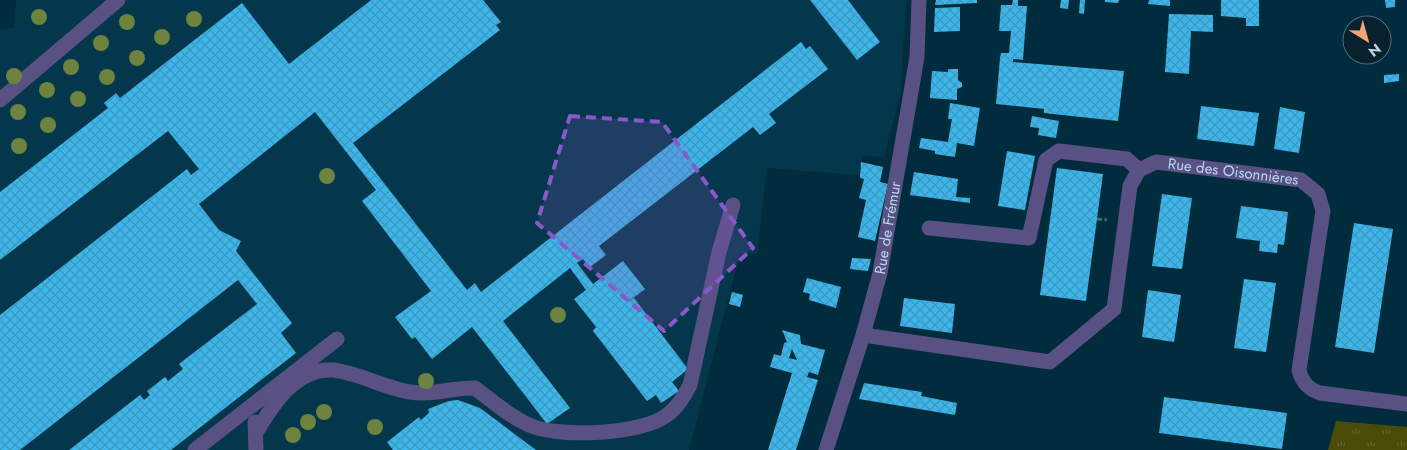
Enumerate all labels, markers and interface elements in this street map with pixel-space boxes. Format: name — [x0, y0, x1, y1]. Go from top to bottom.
north arrow — [1342, 15, 1392, 65]
text: N — [1364, 39, 1385, 62]
street label: Rue des Oisonnières — [1167, 153, 1300, 191]
street label: Rue de Frémur — [869, 179, 907, 276]

